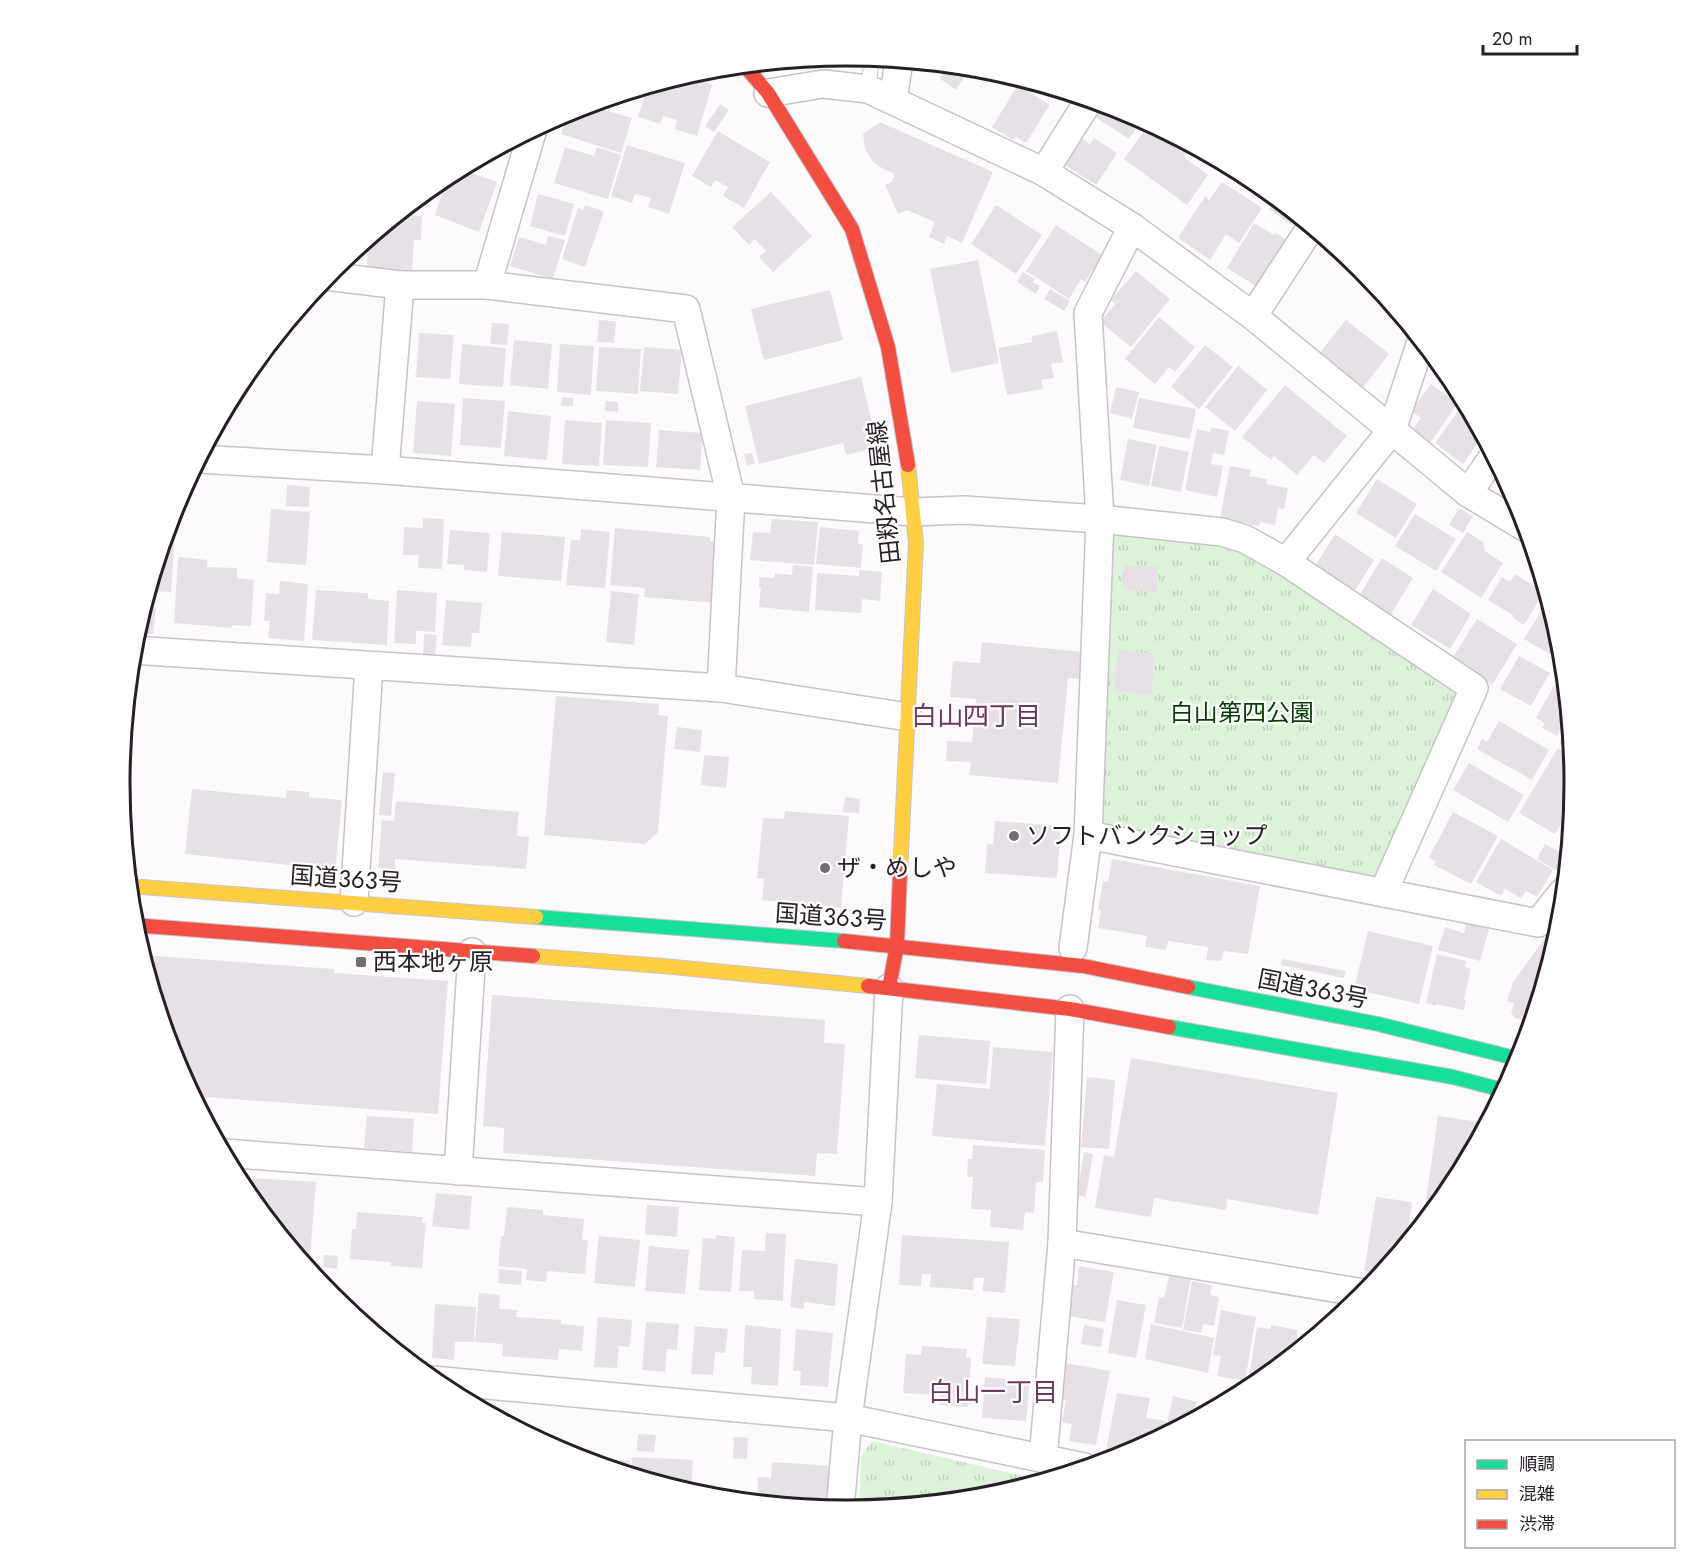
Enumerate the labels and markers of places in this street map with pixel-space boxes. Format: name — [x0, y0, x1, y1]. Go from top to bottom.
place label: ソフトバンクショップ — [1026, 818, 1267, 853]
marker: ソフトバンクショップ — [1007, 829, 1021, 843]
place label: ザ・めしや — [837, 850, 957, 885]
marker: ザ・めしや — [818, 861, 832, 875]
place label: 西本地ヶ原 — [373, 944, 493, 979]
marker: 西本地ヶ原 — [354, 955, 368, 969]

